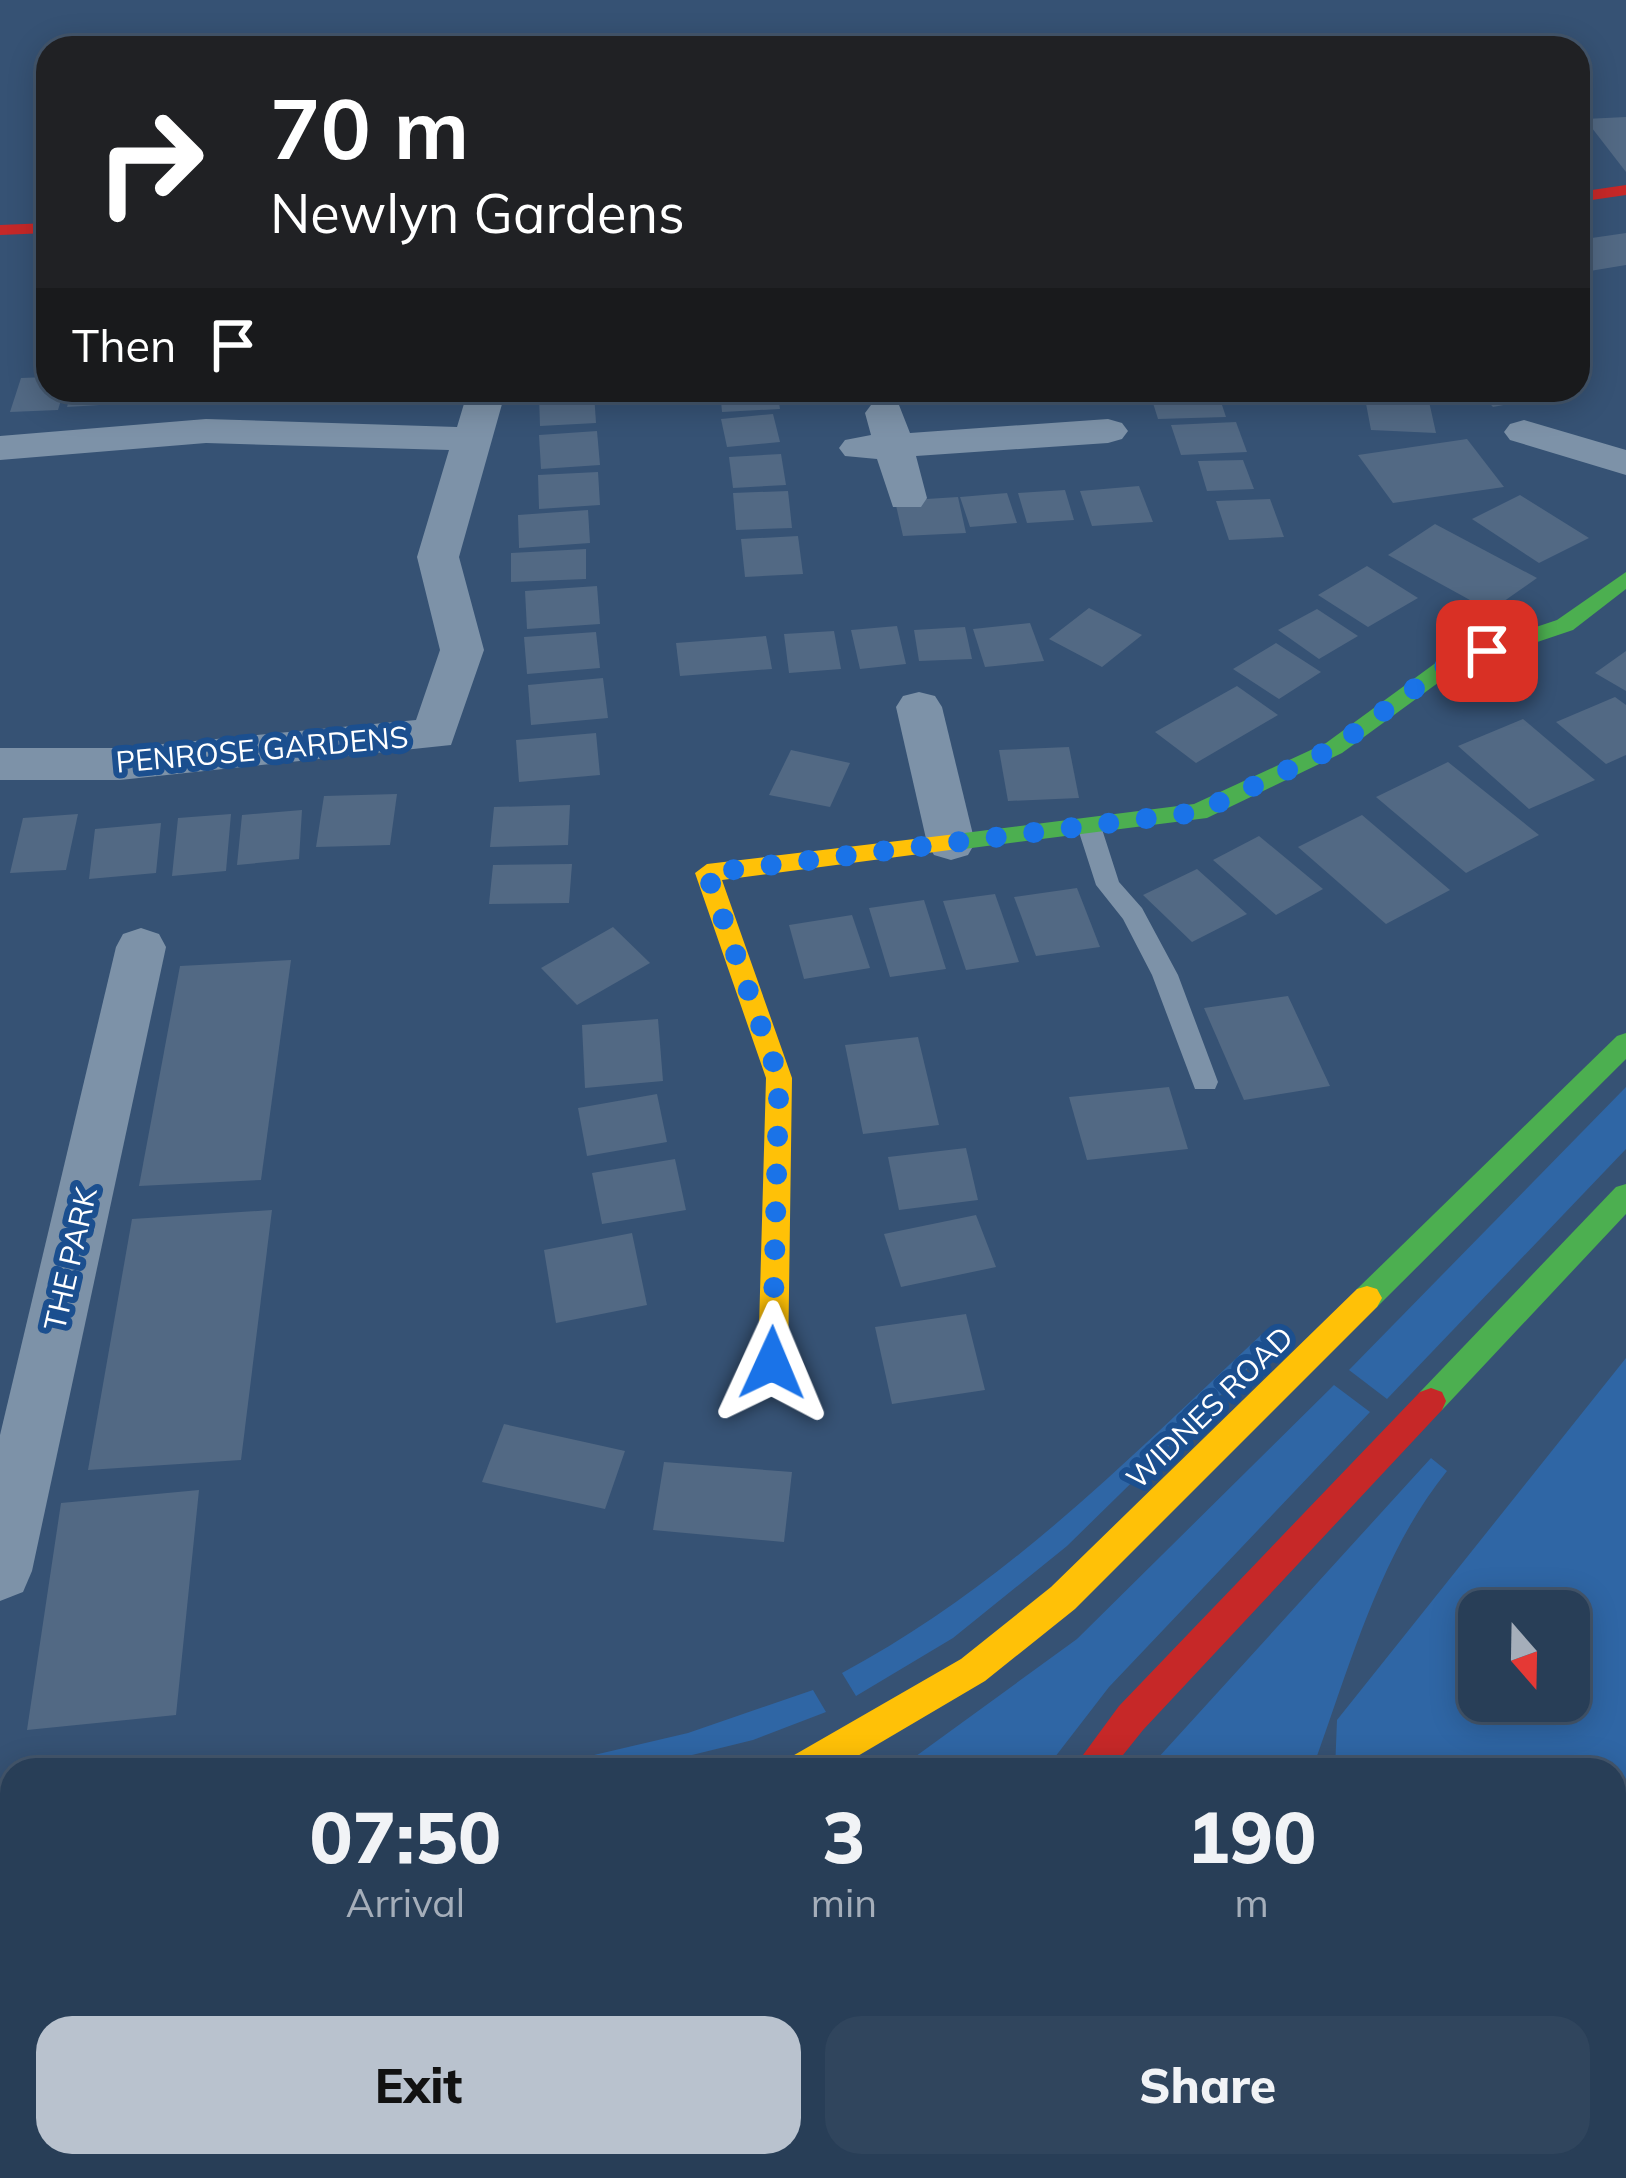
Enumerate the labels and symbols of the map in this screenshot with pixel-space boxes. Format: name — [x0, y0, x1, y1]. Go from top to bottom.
pin — [1436, 600, 1538, 702]
street label: PENROSE GARDENS — [114, 717, 410, 781]
street label: THE PARK — [35, 1183, 105, 1334]
position arrow — [709, 1300, 835, 1426]
street label: WIDNES ROAD — [1118, 1318, 1301, 1497]
north arrow — [1458, 1590, 1590, 1722]

